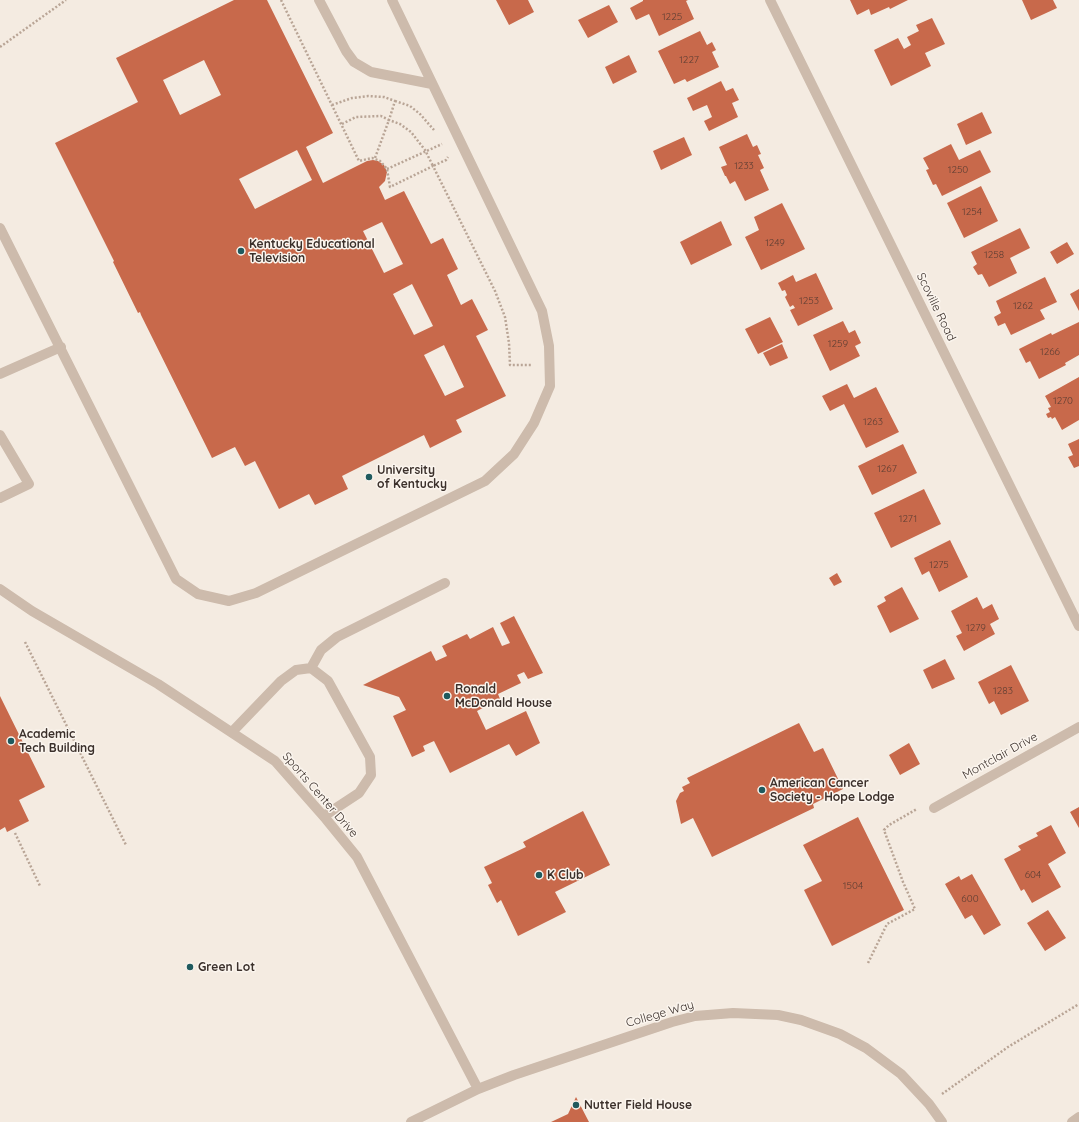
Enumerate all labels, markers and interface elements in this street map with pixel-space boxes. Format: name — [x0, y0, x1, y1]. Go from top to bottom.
house number: 1225 — [662, 11, 682, 23]
house number: 1227 — [679, 54, 699, 66]
house number: 1233 — [734, 160, 754, 172]
house number: 1250 — [948, 164, 968, 176]
house number: 1254 — [962, 206, 982, 218]
place label: Kentucky Educational Television — [249, 237, 375, 265]
house number: 1249 — [765, 237, 785, 249]
marker: Kentucky Educational Television — [236, 246, 246, 256]
house number: 1258 — [984, 249, 1004, 261]
street label: Scoville Road — [913, 270, 959, 344]
house number: 1253 — [799, 295, 819, 307]
house number: 1262 — [1013, 300, 1033, 312]
house number: 1259 — [828, 338, 848, 350]
house number: 1266 — [1040, 346, 1060, 358]
house number: 1270 — [1053, 395, 1073, 407]
house number: 1263 — [863, 416, 883, 428]
place label: University of Kentucky — [377, 463, 447, 491]
house number: 1267 — [877, 463, 897, 475]
marker: University of Kentucky — [364, 472, 374, 482]
house number: 1271 — [899, 513, 917, 525]
house number: 1275 — [929, 559, 949, 571]
house number: 1279 — [966, 622, 986, 634]
place label: Ronald McDonald House — [455, 682, 552, 710]
house number: 1283 — [993, 685, 1013, 697]
marker: Ronald McDonald House — [442, 691, 452, 701]
place label: Academic Tech Building — [19, 727, 95, 755]
street label: Montclair Drive — [960, 729, 1040, 783]
marker: Academic Tech Building — [6, 736, 16, 746]
street label: Sports Center Drive — [279, 749, 361, 841]
place label: American Cancer Society - Hope Lodge — [770, 776, 895, 804]
marker: American Cancer Society - Hope Lodge — [757, 785, 767, 795]
place label: K Club — [547, 868, 584, 882]
house number: 604 — [1025, 869, 1041, 881]
marker: K Club — [534, 870, 544, 880]
house number: 1504 — [843, 880, 863, 892]
house number: 600 — [961, 893, 979, 905]
place label: Green Lot — [198, 960, 255, 974]
marker: Green Lot — [185, 962, 195, 972]
street label: College Way — [624, 997, 696, 1031]
place label: Nutter Field House — [584, 1098, 692, 1112]
marker: Nutter Field House — [571, 1100, 581, 1110]

